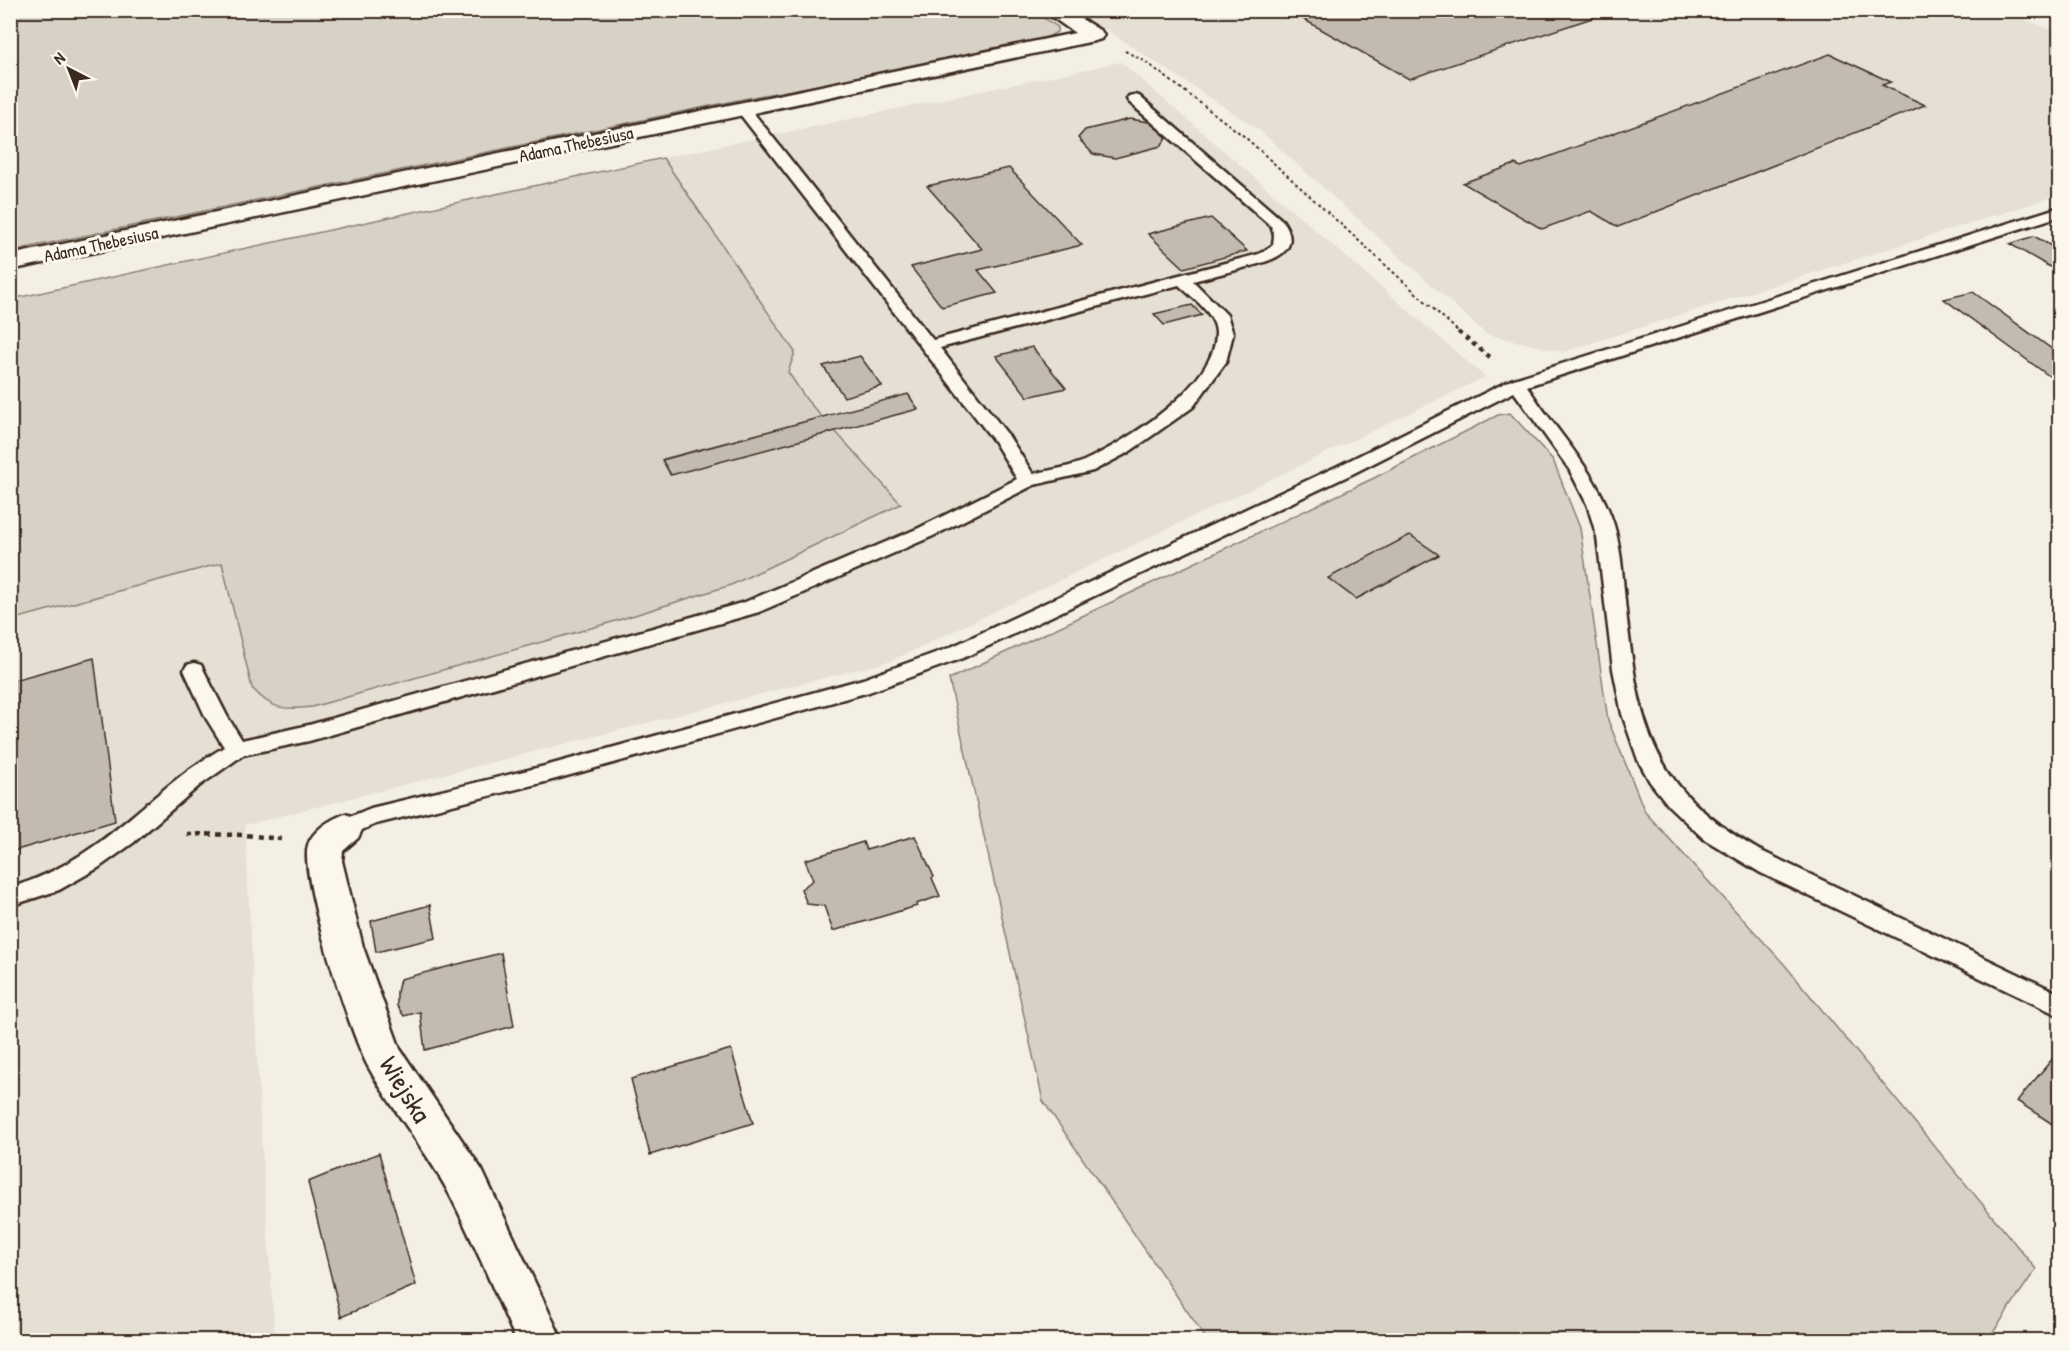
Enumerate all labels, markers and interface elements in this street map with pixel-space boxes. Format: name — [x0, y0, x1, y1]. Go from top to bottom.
north arrow — [39, 39, 99, 99]
text: N — [48, 47, 70, 69]
street label: Adama Thebesiusa — [517, 120, 635, 168]
street label: Adama Thebesiusa — [42, 220, 160, 268]
street label: Wiejska — [372, 1049, 441, 1129]

